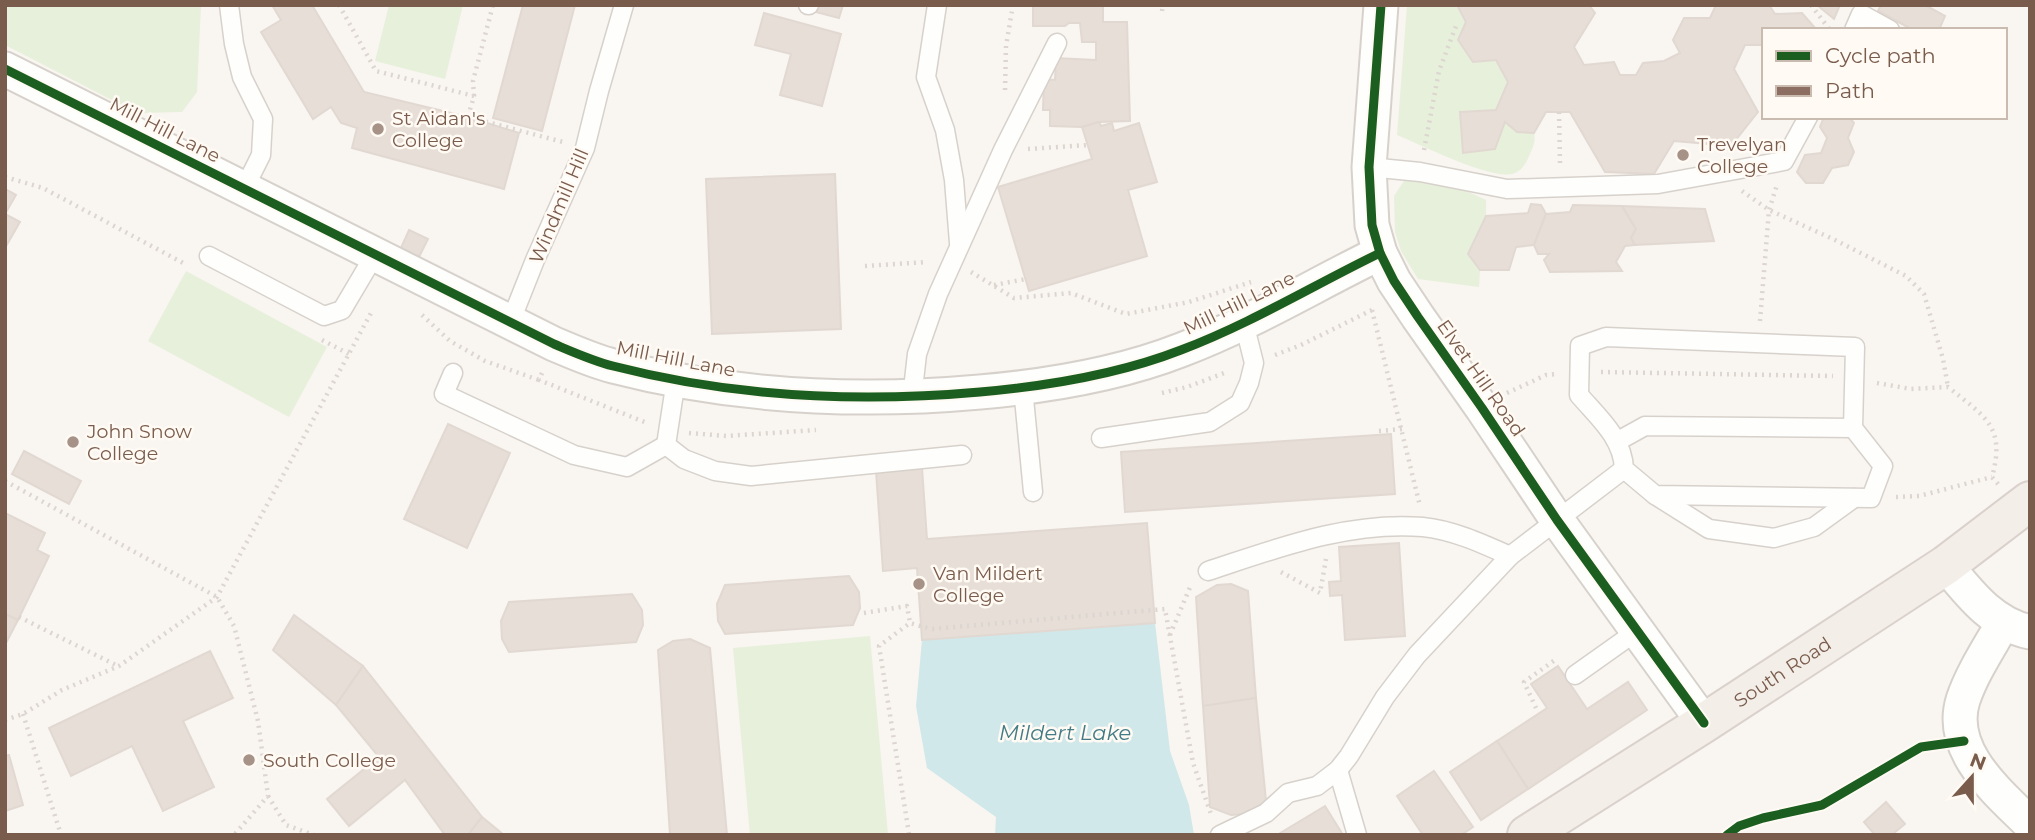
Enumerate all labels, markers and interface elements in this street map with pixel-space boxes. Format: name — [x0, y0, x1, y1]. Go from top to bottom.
legend — [1762, 28, 2007, 119]
text: Cycle path — [1825, 43, 1936, 68]
text: Path — [1825, 78, 1875, 103]
street label: Mill Hill Lane — [106, 92, 224, 168]
place label: St Aidan's College — [392, 107, 485, 152]
marker: St Aidan's College — [370, 121, 386, 137]
place label: Trevelyan College — [1697, 133, 1787, 178]
street label: Windmill Hill — [524, 145, 594, 267]
marker: Trevelyan College — [1675, 147, 1691, 163]
street label: Mill Hill Lane — [1180, 266, 1298, 340]
street label: Elvet Hill Road — [1432, 315, 1530, 441]
street label: Mill Hill Lane — [614, 336, 738, 382]
place label: John Snow College — [86, 420, 192, 465]
marker: John Snow College — [65, 434, 81, 450]
place label: Van Mildert College — [933, 562, 1043, 607]
marker: Van Mildert College — [911, 576, 927, 592]
street label: South Road — [1729, 632, 1835, 712]
water label: Mildert Lake — [999, 720, 1131, 745]
north arrow — [1937, 742, 2007, 812]
text: N — [1967, 748, 1989, 775]
place label: South College — [263, 749, 396, 772]
marker: South College — [241, 752, 257, 768]

